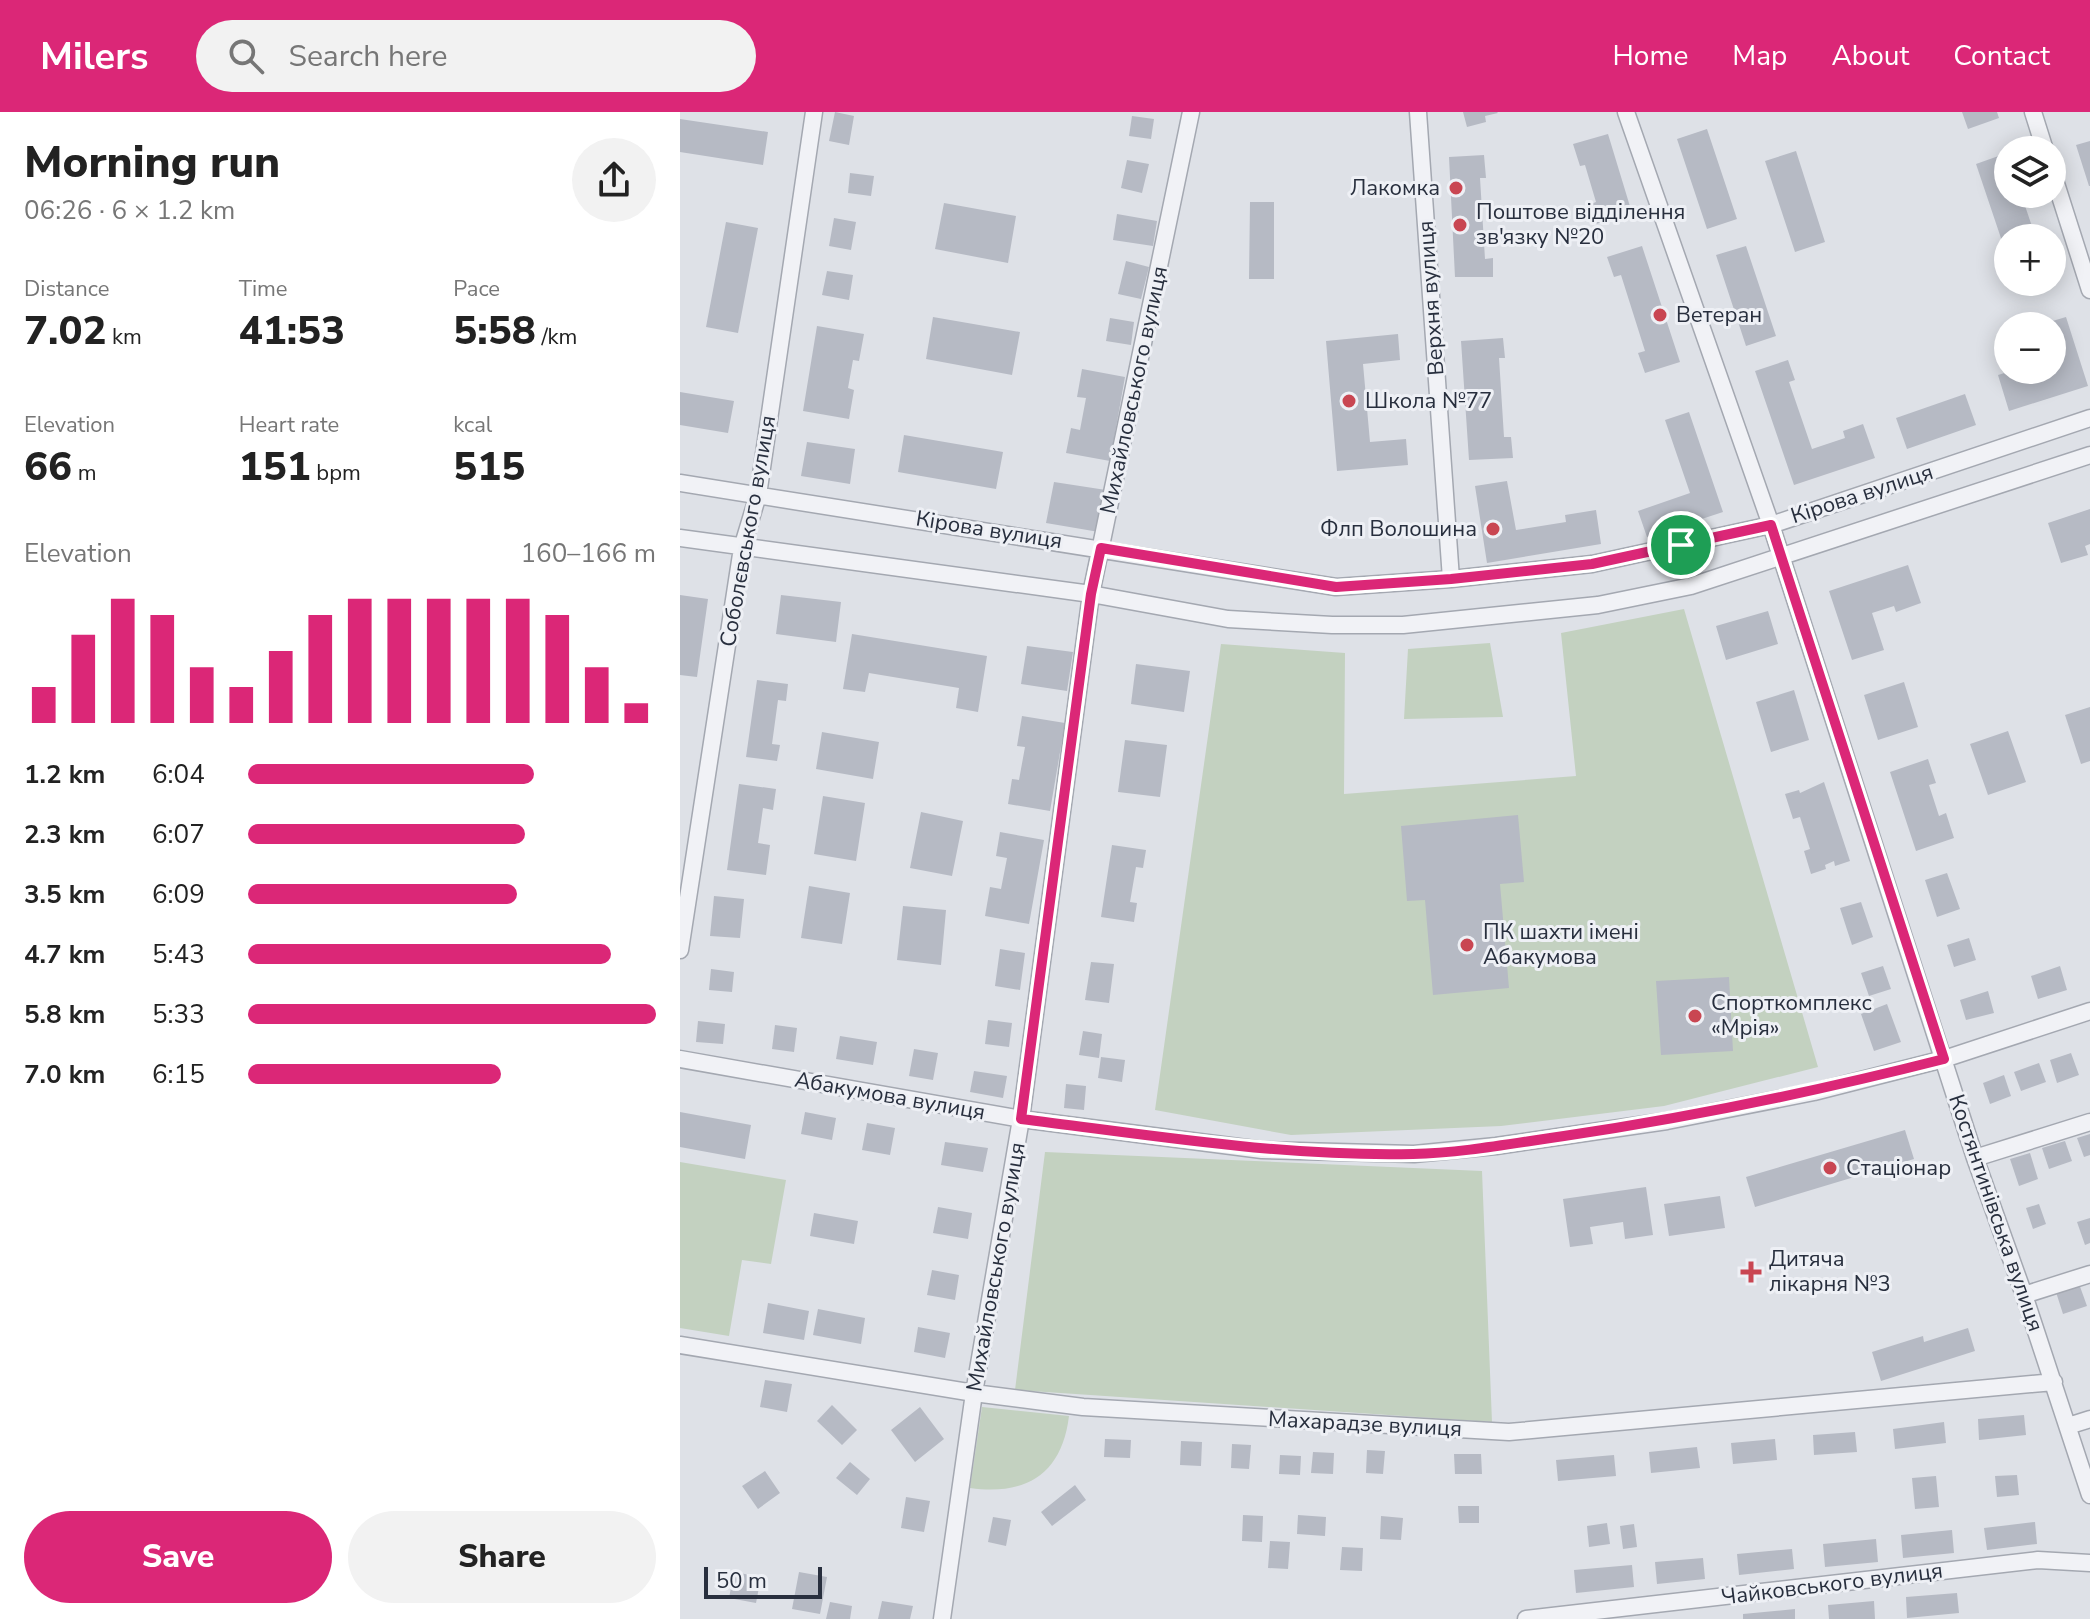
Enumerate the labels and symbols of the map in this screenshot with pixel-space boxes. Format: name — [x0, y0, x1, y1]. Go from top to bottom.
place label: Лакомка — [1350, 173, 1440, 203]
marker: Лакомка — [1447, 179, 1465, 197]
place label: Поштове відділення зв'язку №20 — [1476, 197, 1685, 252]
marker: Поштове відділення зв'язку №20 — [1451, 216, 1469, 234]
street label: Верхня вулиця — [1411, 220, 1451, 376]
street label: Михайловського вулиця — [1093, 263, 1175, 517]
place label: Ветеран — [1676, 300, 1762, 330]
marker: Ветеран — [1651, 306, 1669, 324]
place label: Школа №77 — [1365, 386, 1492, 416]
marker: Школа №77 — [1340, 392, 1358, 410]
street label: Соболєвського вулиця — [713, 413, 783, 649]
street label: Кірова вулиця — [1787, 457, 1937, 531]
street label: Кірова вулиця — [914, 504, 1064, 556]
pin — [1647, 511, 1715, 579]
place label: Флп Волошина — [1320, 514, 1477, 544]
marker: Флп Волошина — [1484, 520, 1502, 538]
place label: ПК шахти імені Абакумова — [1483, 917, 1639, 972]
marker: ПК шахти імені Абакумова — [1458, 936, 1476, 954]
place label: Спорткомплекс «Мрія» — [1711, 988, 1872, 1043]
marker: Спорткомплекс «Мрія» — [1686, 1007, 1704, 1025]
street label: Абакумова вулиця — [792, 1064, 988, 1128]
street label: Костянтинівська вулиця — [1941, 1090, 2051, 1336]
street label: Михайловського вулиця — [959, 1140, 1033, 1394]
place label: Стаціонар — [1846, 1153, 1951, 1183]
marker: Стаціонар — [1821, 1159, 1839, 1177]
place label: Дитяча лікарня №3 — [1769, 1244, 1891, 1299]
marker: Дитяча лікарня №3 — [1740, 1261, 1762, 1283]
street label: Махарадзе вулиця — [1267, 1404, 1463, 1444]
street label: Чайковського вулиця — [1720, 1556, 1944, 1612]
scale bar — [704, 1563, 822, 1599]

